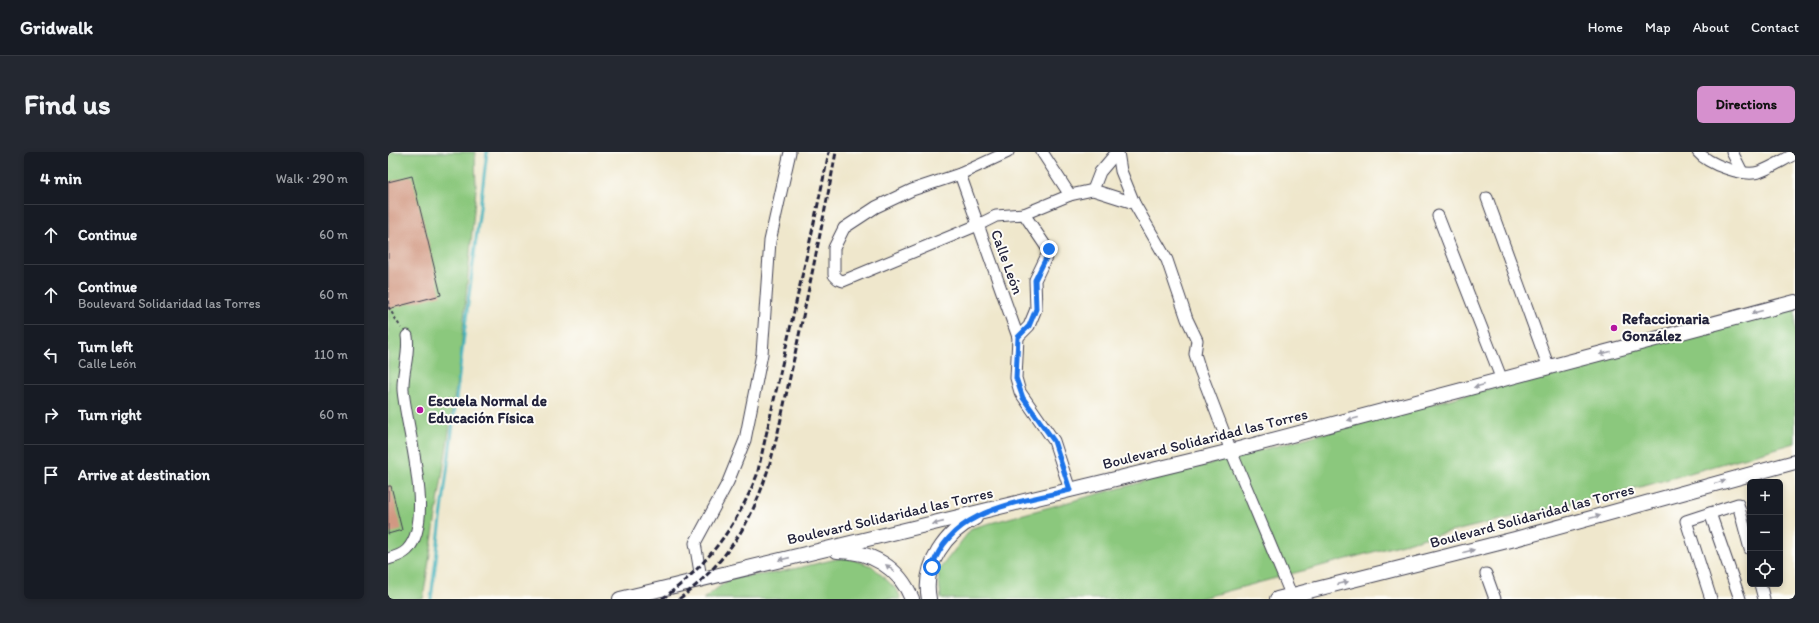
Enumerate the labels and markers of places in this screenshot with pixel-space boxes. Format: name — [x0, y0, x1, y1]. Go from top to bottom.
place label: Refaccionaria González — [1622, 310, 1710, 345]
marker: Refaccionaria González — [1609, 323, 1619, 333]
place label: Escuela Normal de Educación Física — [428, 392, 547, 427]
marker: Escuela Normal de Educación Física — [415, 405, 425, 415]

